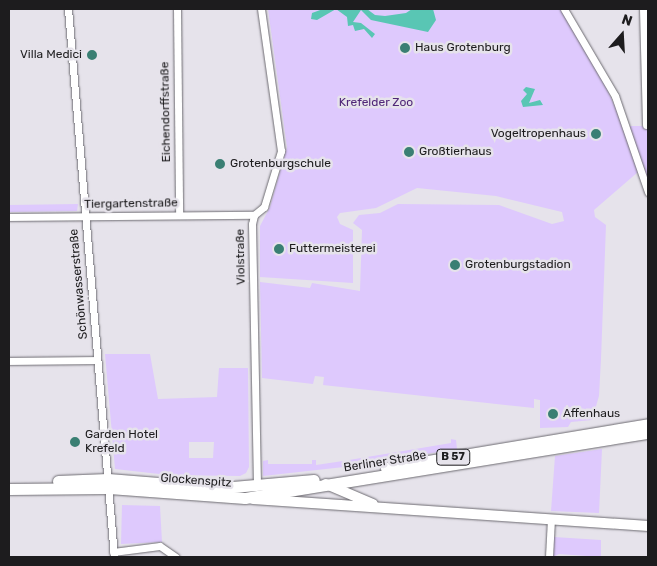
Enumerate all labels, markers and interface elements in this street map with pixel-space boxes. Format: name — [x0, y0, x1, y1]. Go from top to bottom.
north arrow — [597, 10, 647, 60]
text: N — [620, 11, 635, 30]
place label: Haus Grotenburg — [415, 41, 511, 55]
marker: Haus Grotenburg — [399, 42, 411, 54]
place label: Villa Medici — [20, 48, 82, 62]
marker: Villa Medici — [86, 49, 98, 61]
street label: Eichendorffstraße — [158, 62, 174, 162]
park label: Krefelder Zoo — [339, 96, 413, 110]
place label: Vogeltropenhaus — [491, 127, 586, 141]
marker: Vogeltropenhaus — [590, 128, 602, 140]
place label: Großtierhaus — [419, 145, 492, 159]
marker: Großtierhaus — [403, 146, 415, 158]
place label: Grotenburgschule — [230, 157, 331, 171]
marker: Grotenburgschule — [214, 158, 226, 170]
street label: Tiergartenstraße — [84, 196, 178, 212]
street label: Schönwasserstraße — [67, 228, 91, 340]
street label: Violstraße — [233, 229, 249, 285]
place label: Futtermeisterei — [289, 242, 376, 256]
marker: Futtermeisterei — [273, 243, 285, 255]
place label: Grotenburgstadion — [465, 258, 571, 272]
marker: Grotenburgstadion — [449, 259, 461, 271]
place label: Affenhaus — [563, 407, 620, 421]
marker: Affenhaus — [547, 408, 559, 420]
place label: Garden Hotel Krefeld — [85, 428, 158, 456]
marker: Garden Hotel Krefeld — [69, 436, 81, 448]
street label: Berliner Straße — [343, 448, 427, 476]
road number: B 57 — [436, 448, 470, 466]
street label: Glockenspitz — [160, 471, 232, 491]

